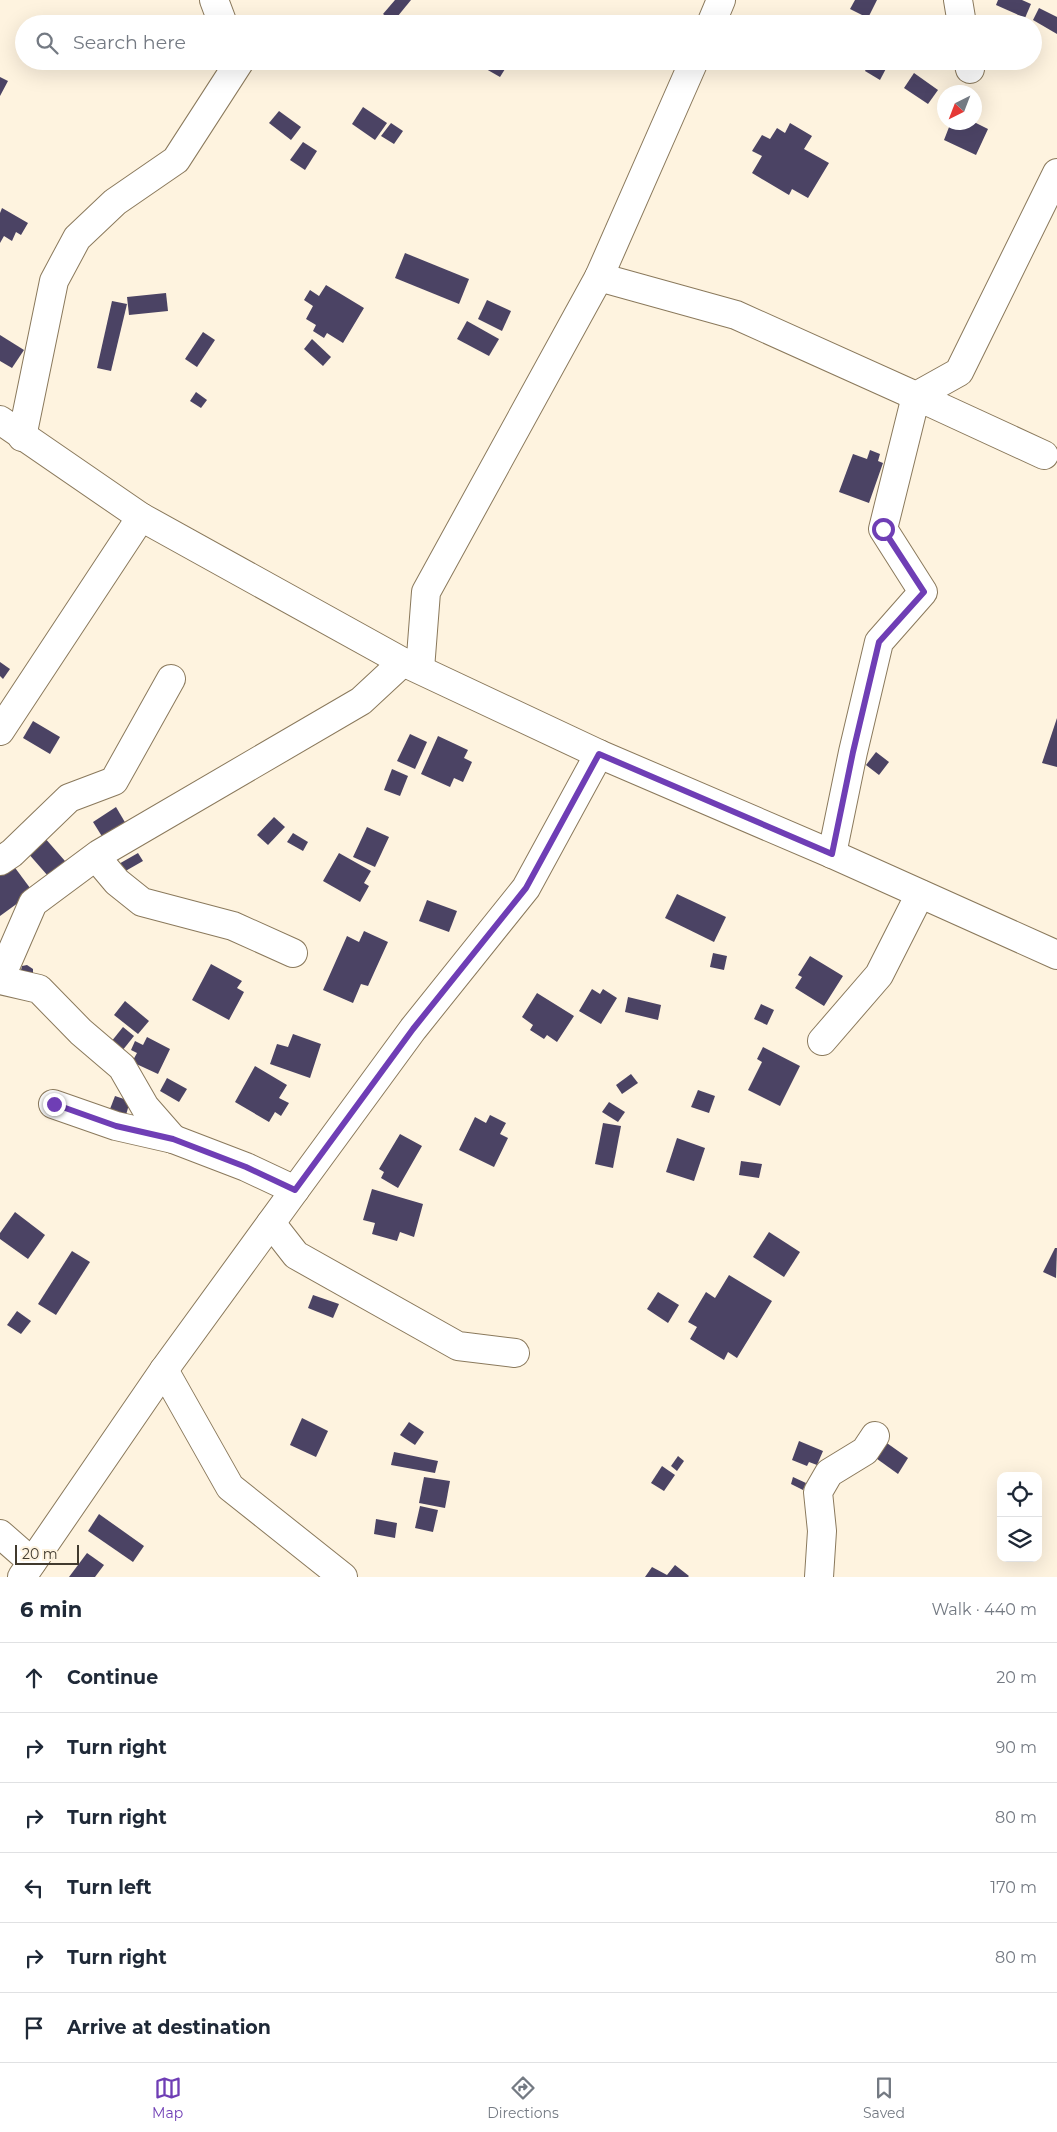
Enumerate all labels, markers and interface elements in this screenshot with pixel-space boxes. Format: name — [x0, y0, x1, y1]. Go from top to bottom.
search box — [15, 15, 1042, 70]
icon: search — [33, 29, 61, 57]
text: Search here — [73, 31, 186, 54]
north arrow — [937, 85, 982, 130]
route start — [872, 518, 895, 541]
route end — [43, 1093, 66, 1116]
map controls — [997, 1472, 1042, 1562]
button: locate — [997, 1472, 1042, 1517]
button: layers — [997, 1517, 1042, 1562]
scale bar — [15, 1542, 79, 1565]
text: 20 m — [22, 1545, 58, 1563]
text: 6 min — [20, 1597, 82, 1622]
text: Walk · 440 m — [931, 1600, 1037, 1619]
icon: ahead — [20, 1664, 48, 1692]
text: Continue — [67, 1666, 158, 1689]
text: 20 m — [996, 1668, 1037, 1687]
icon: right — [20, 1734, 48, 1762]
text: Turn right — [67, 1736, 167, 1759]
text: 90 m — [995, 1738, 1037, 1757]
icon: right — [20, 1804, 48, 1832]
text: Turn right — [67, 1806, 167, 1829]
text: 80 m — [995, 1808, 1037, 1827]
icon: left — [20, 1874, 48, 1902]
text: Turn left — [67, 1876, 152, 1899]
text: 170 m — [990, 1878, 1037, 1897]
icon: right — [20, 1944, 48, 1972]
text: Turn right — [67, 1946, 167, 1969]
text: 80 m — [995, 1948, 1037, 1967]
icon: arrive — [20, 2014, 48, 2042]
text: Arrive at destination — [67, 2016, 271, 2039]
tab: Map — [152, 2074, 183, 2122]
tab: Directions — [487, 2074, 559, 2122]
tab: Saved — [863, 2074, 905, 2122]

